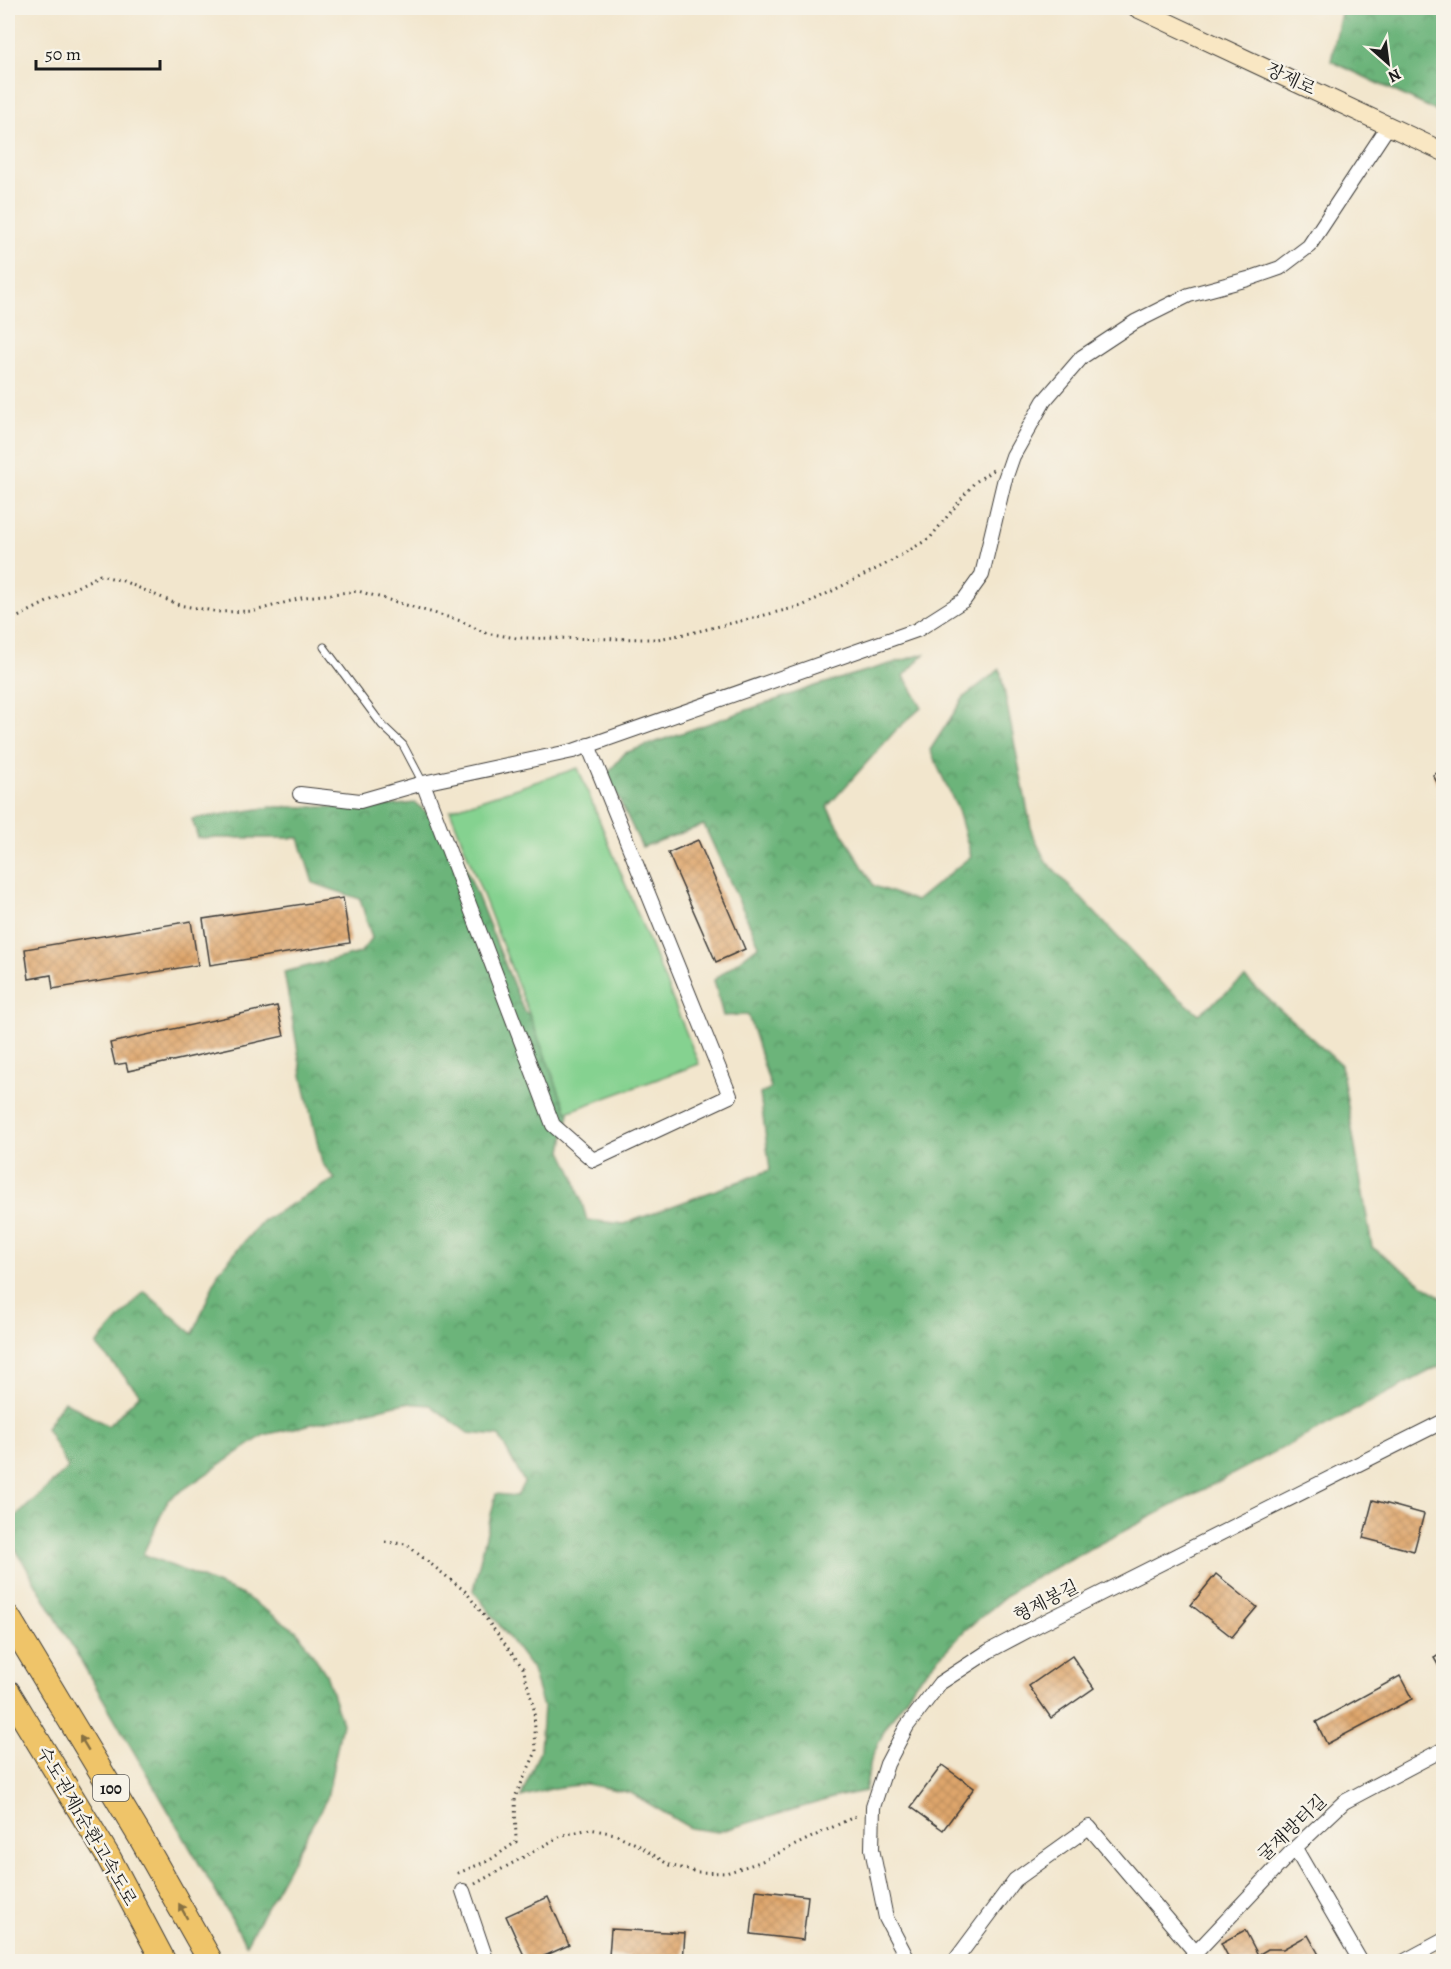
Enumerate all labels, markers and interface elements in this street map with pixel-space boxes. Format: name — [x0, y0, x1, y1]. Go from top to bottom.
scale bar — [36, 33, 160, 71]
north arrow — [1358, 33, 1418, 93]
text: 50 m — [45, 42, 81, 66]
street label: 장제로 — [1262, 57, 1320, 101]
text: N — [1384, 63, 1405, 88]
street label: 형제봉길 — [1010, 1575, 1082, 1627]
one-way arrow — [78, 1735, 89, 1751]
street label: 수도권제1순환고속도로 — [32, 1742, 142, 1910]
road number: 100 — [93, 1775, 129, 1801]
street label: 굴재방터길 — [1252, 1789, 1332, 1867]
one-way arrow — [178, 1902, 188, 1919]

